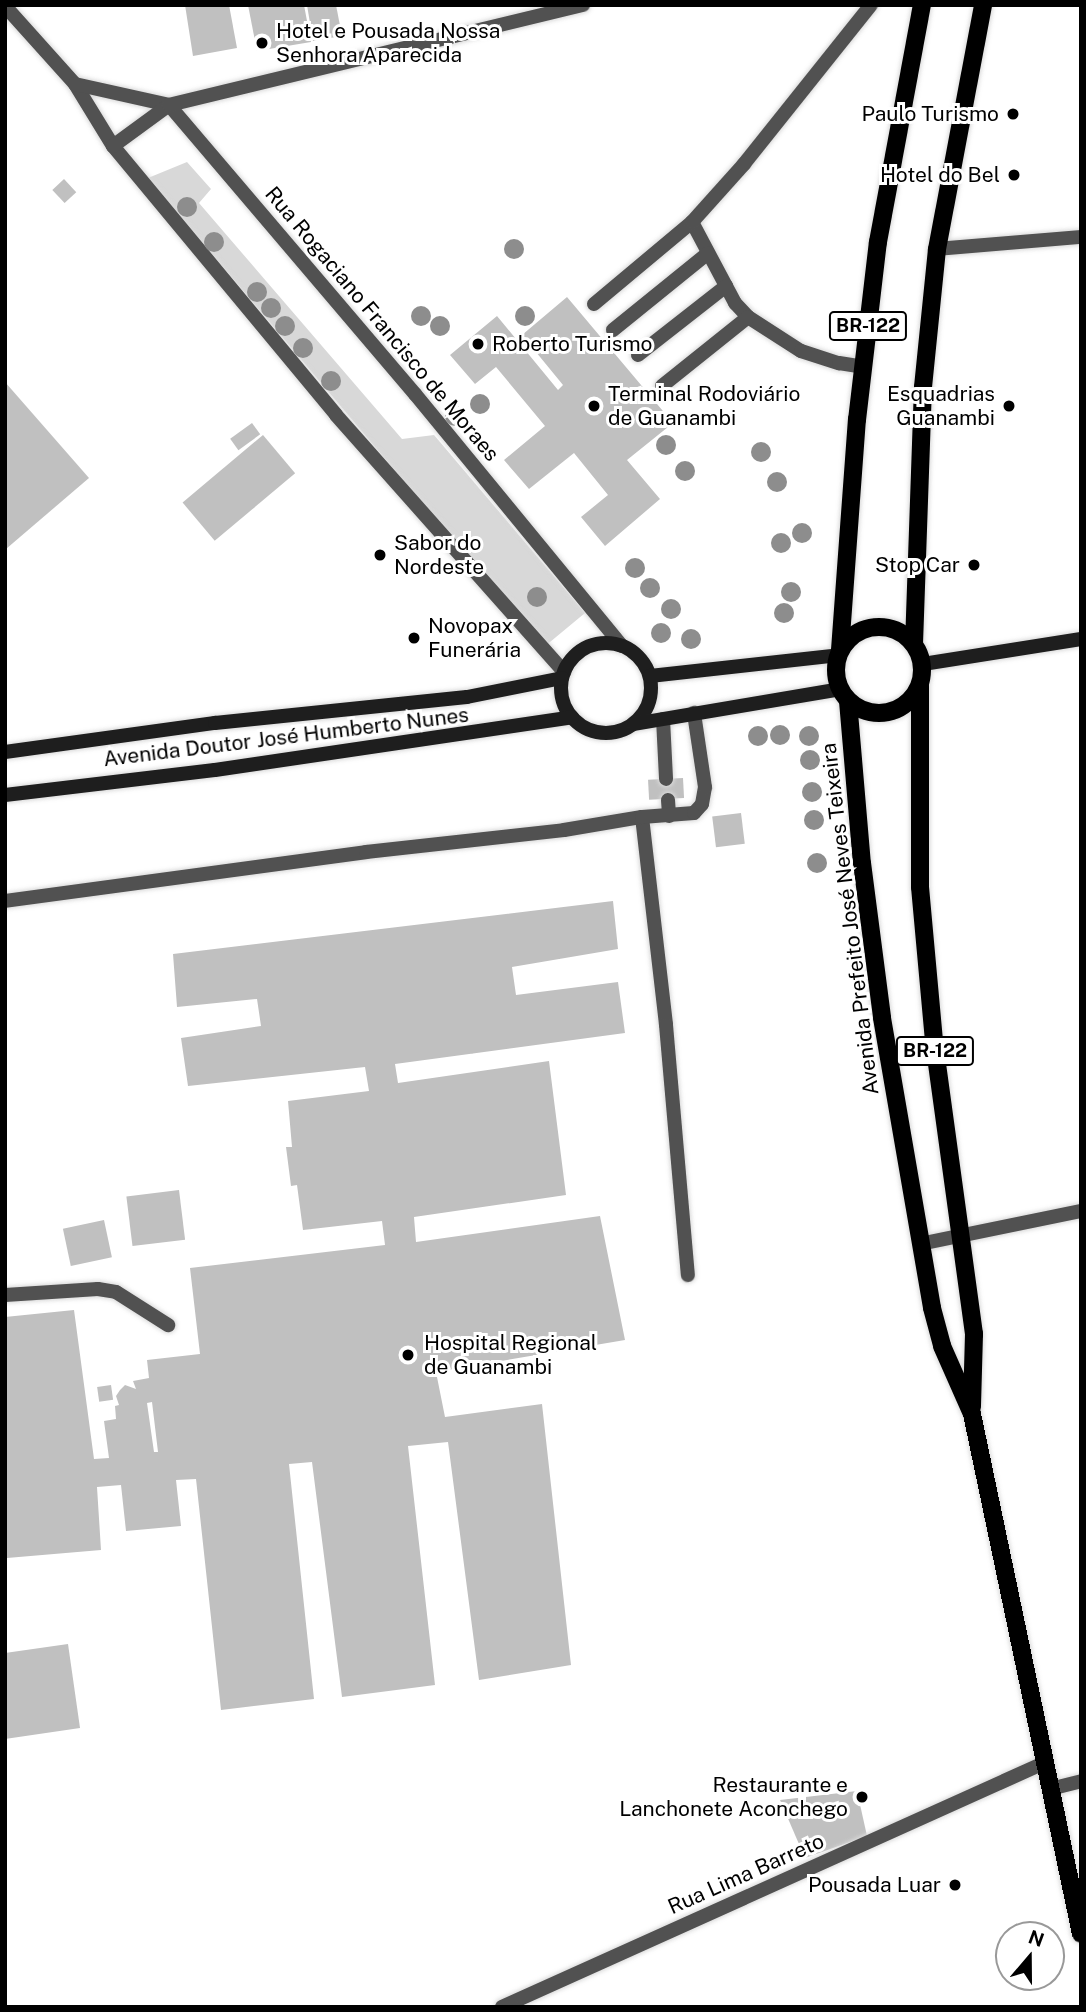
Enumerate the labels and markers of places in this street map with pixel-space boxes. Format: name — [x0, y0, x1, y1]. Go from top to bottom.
place label: Hotel e Pousada Nossa Senhora Aparecida — [276, 18, 501, 68]
marker: Hotel e Pousada Nossa Senhora Aparecida — [254, 35, 270, 51]
place label: Paulo Turismo — [861, 101, 999, 127]
marker: Paulo Turismo — [1005, 106, 1021, 122]
place label: Hotel do Bel — [880, 162, 1000, 188]
marker: Hotel do Bel — [1006, 167, 1022, 183]
place label: Roberto Turismo — [492, 331, 653, 357]
marker: Roberto Turismo — [470, 336, 486, 352]
place label: Terminal Rodoviário de Guanambi — [608, 381, 800, 431]
place label: Esquadrias Guanambi — [887, 381, 995, 431]
marker: Terminal Rodoviário de Guanambi — [586, 398, 602, 414]
marker: Esquadrias Guanambi — [1001, 398, 1017, 414]
place label: Sabor do Nordeste — [394, 530, 484, 580]
marker: Sabor do Nordeste — [372, 547, 388, 563]
place label: Stop Car — [875, 552, 960, 578]
marker: Stop Car — [966, 557, 982, 573]
place label: Novopax Funerária — [428, 613, 521, 663]
marker: Novopax Funerária — [406, 630, 422, 646]
place label: Hospital Regional de Guanambi — [424, 1330, 597, 1380]
marker: Hospital Regional de Guanambi — [398, 1345, 418, 1365]
place label: Restaurante e Lanchonete Aconchego — [619, 1772, 848, 1822]
marker: Restaurante e Lanchonete Aconchego — [854, 1789, 870, 1805]
place label: Pousada Luar — [808, 1872, 941, 1898]
marker: Pousada Luar — [947, 1877, 963, 1893]

